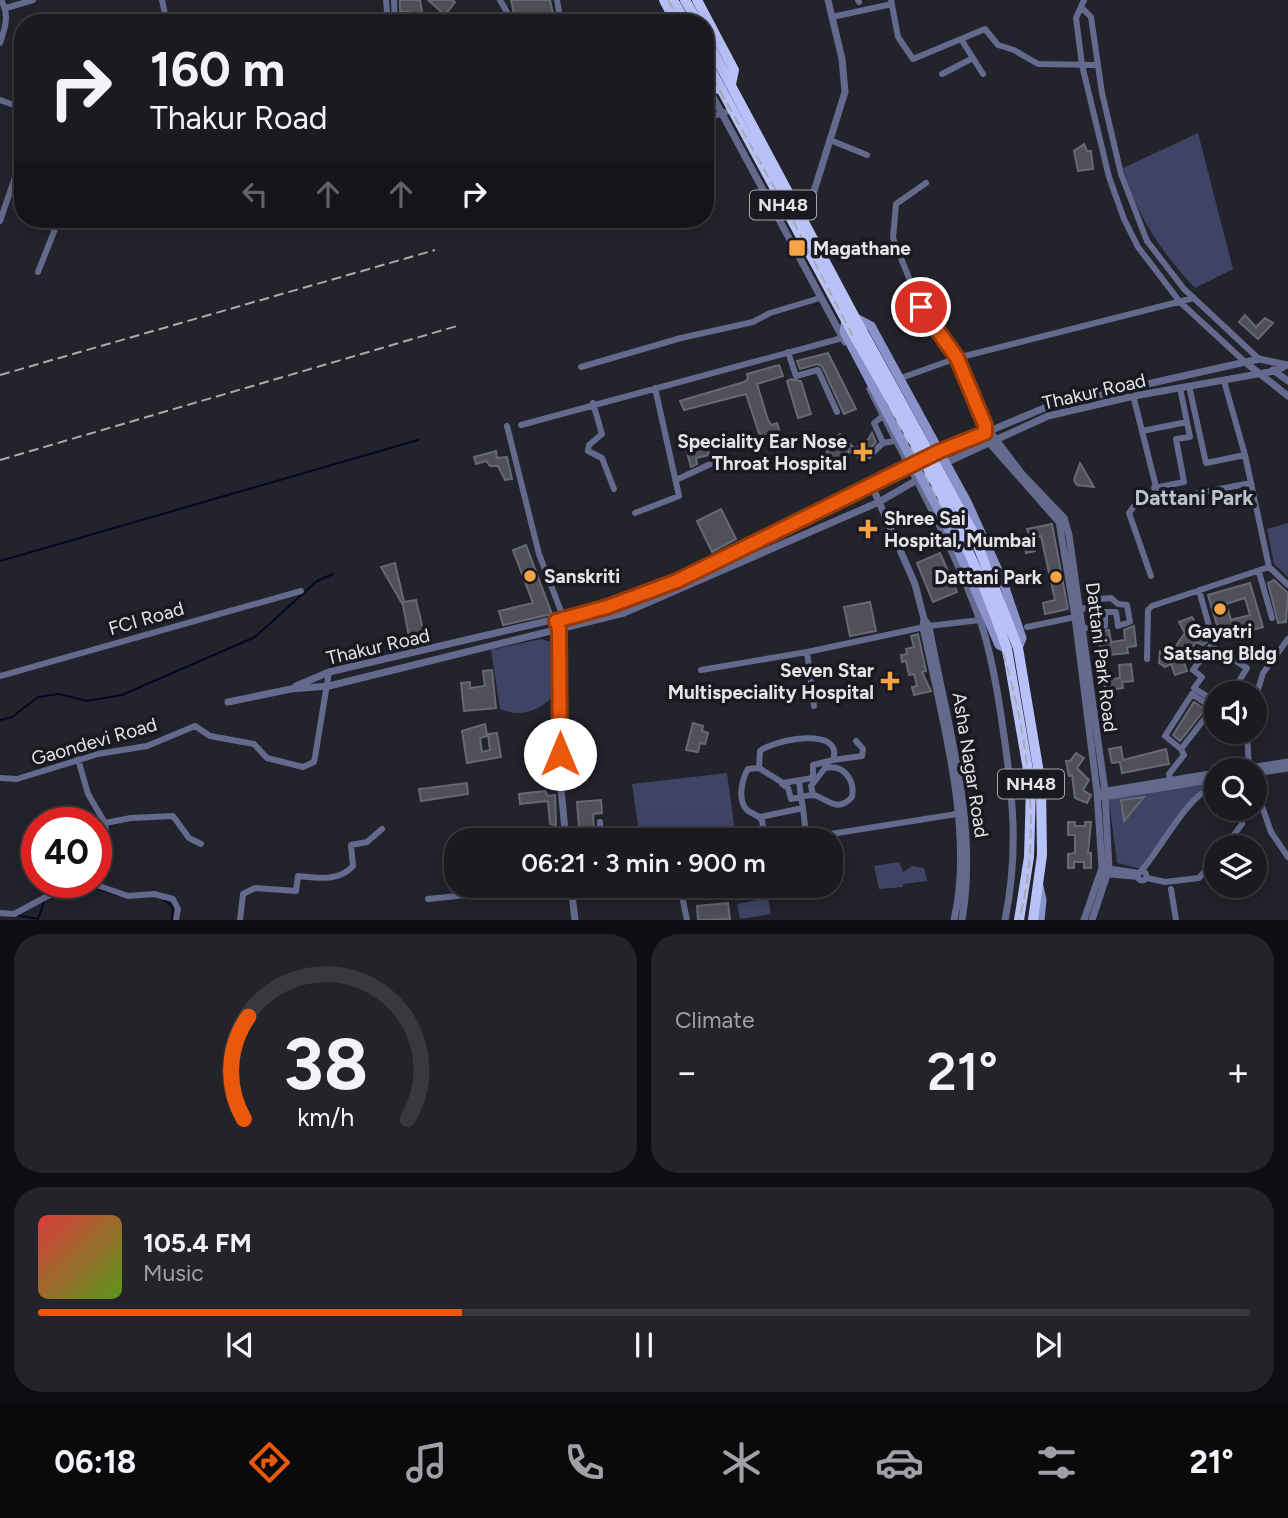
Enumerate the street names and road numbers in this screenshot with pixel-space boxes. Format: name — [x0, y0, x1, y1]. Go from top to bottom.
road number: NH48 — [750, 190, 816, 220]
street label: Thakur Road — [1040, 368, 1148, 415]
street label: Dattani Park Road — [1081, 581, 1122, 733]
street label: FCI Road — [106, 597, 187, 640]
street label: Thakur Road — [324, 623, 432, 670]
street label: Asha Nagar Road — [948, 691, 993, 839]
street label: Gaondevi Road — [29, 713, 160, 770]
road number: NH48 — [998, 770, 1064, 798]

